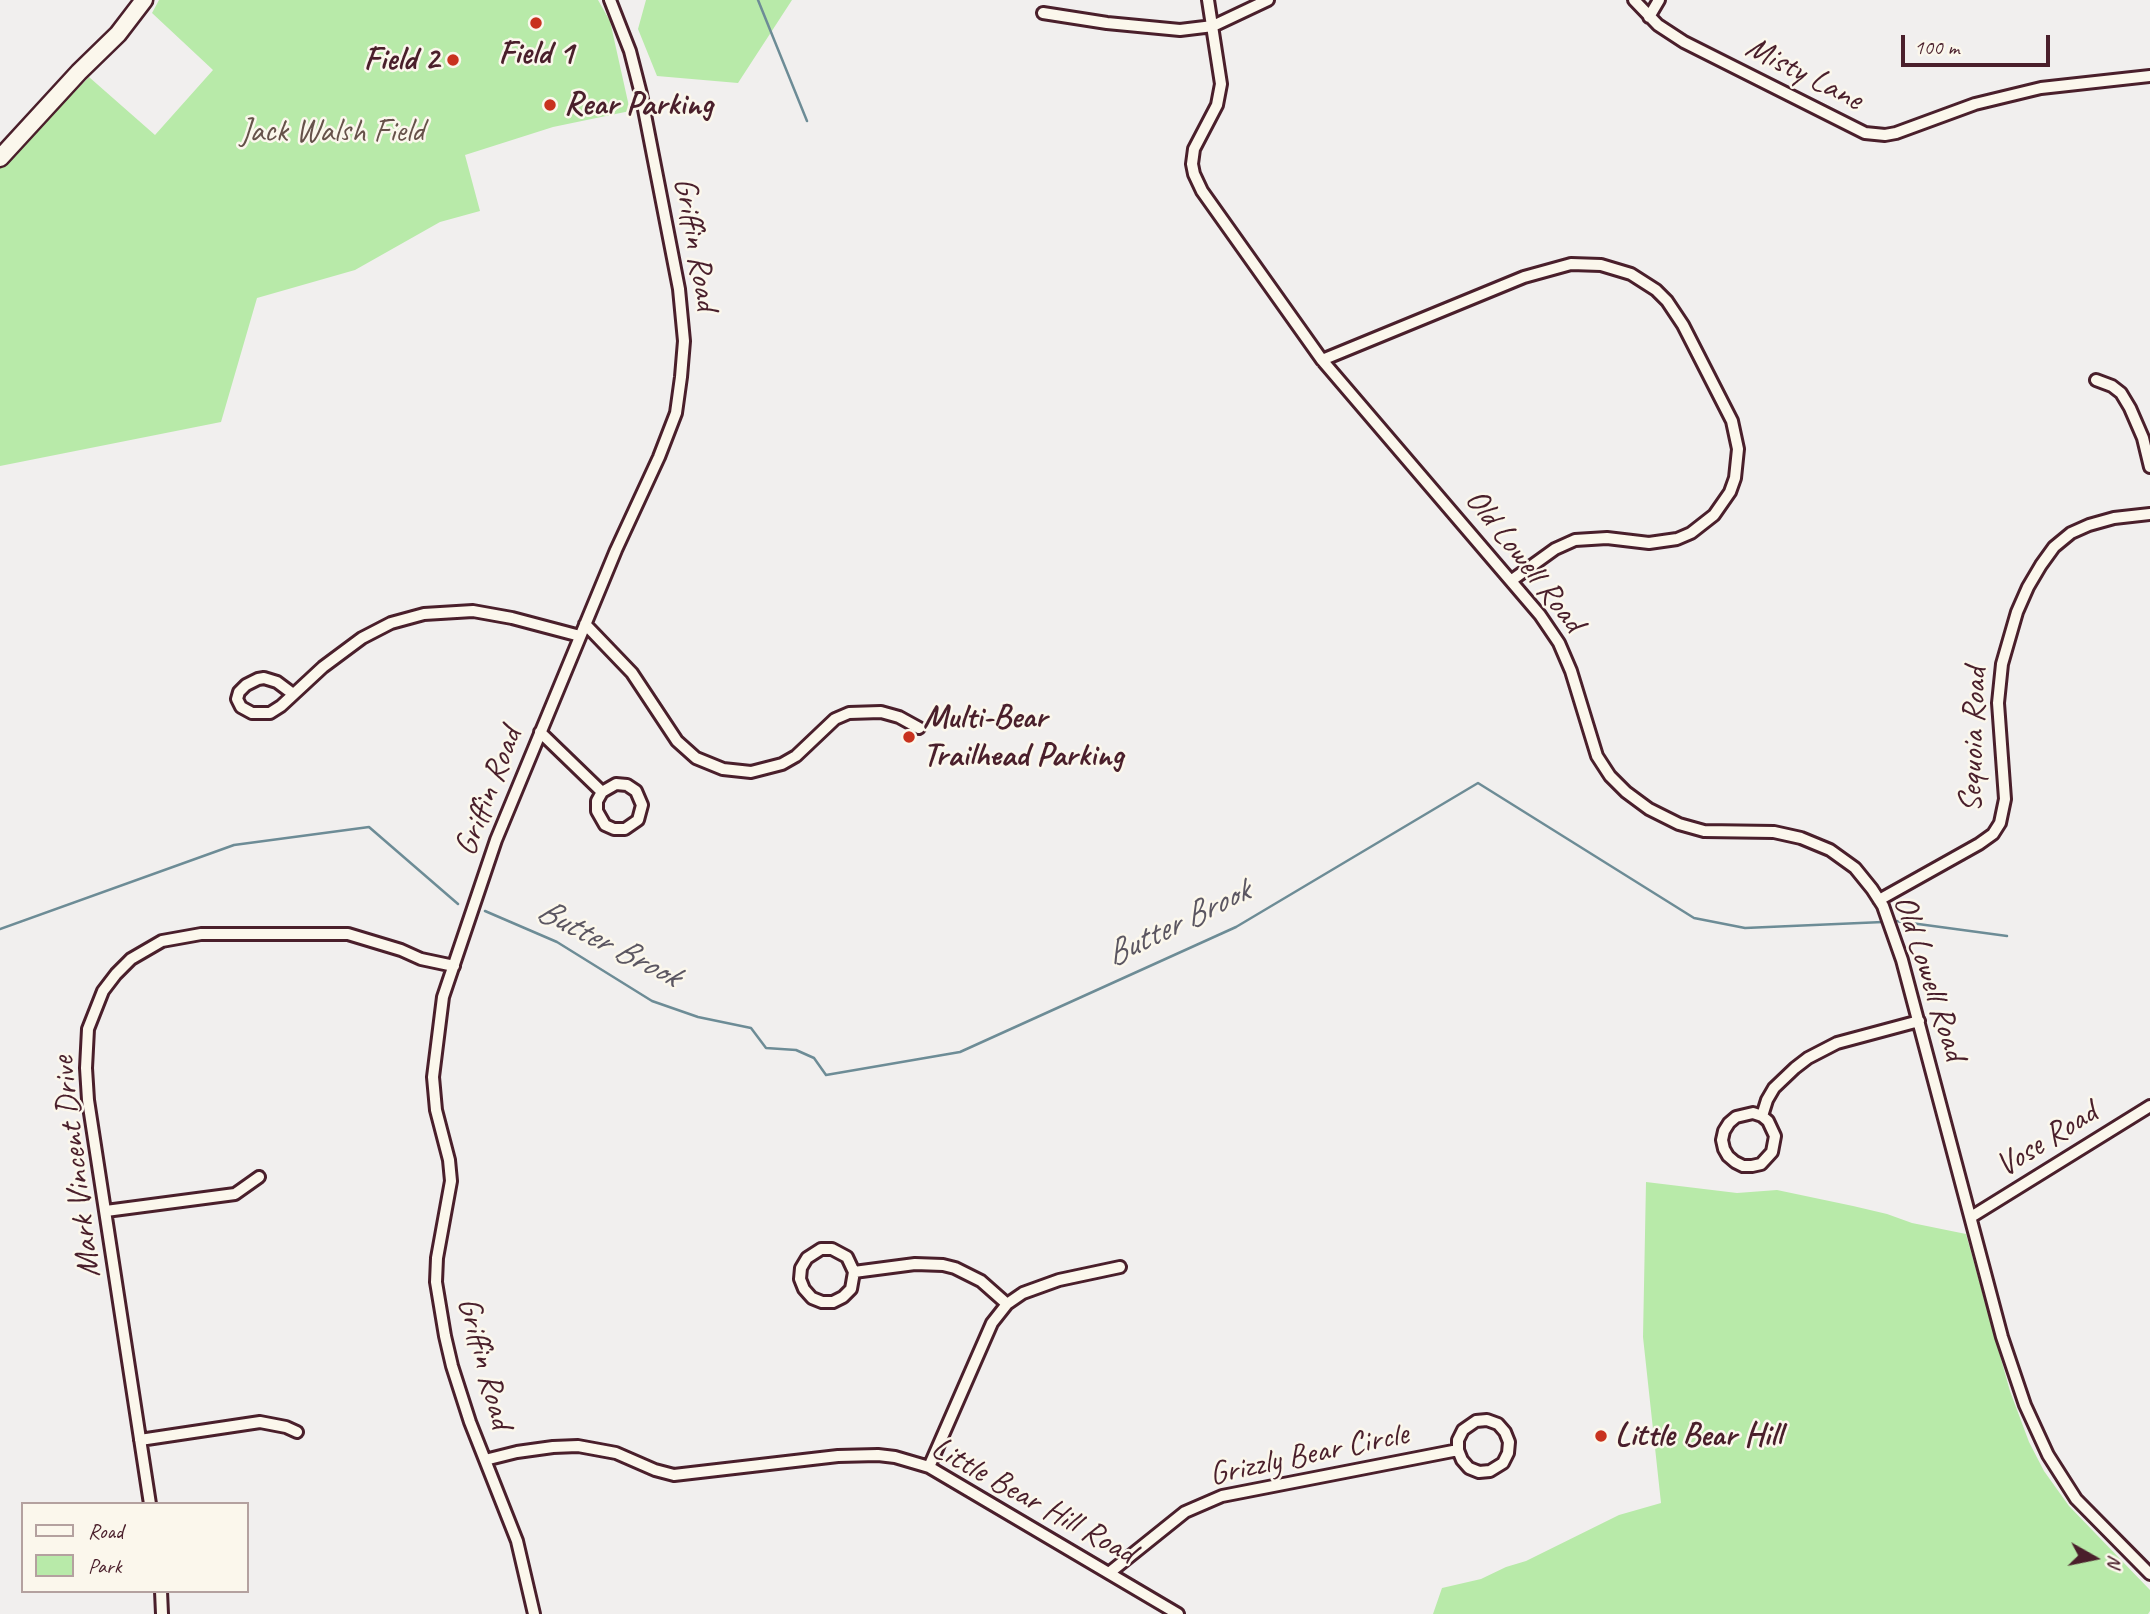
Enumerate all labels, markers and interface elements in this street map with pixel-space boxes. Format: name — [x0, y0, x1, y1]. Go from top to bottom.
marker: Field 1 — [528, 15, 544, 31]
scale bar — [1905, 21, 2054, 65]
street label: Misty Lane — [1739, 28, 1869, 120]
place label: Field 1 — [498, 34, 574, 74]
text: 100 m — [1914, 34, 1959, 60]
place label: Field 2 — [364, 40, 439, 80]
marker: Field 2 — [445, 52, 461, 68]
place label: Rear Parking — [564, 85, 713, 125]
marker: Rear Parking — [542, 97, 558, 113]
park label: Jack Walsh Field — [240, 112, 424, 152]
street label: Griffin Road — [664, 175, 726, 313]
street label: Old Lowell Road — [1456, 481, 1592, 641]
street label: Sequoia Road — [1952, 667, 1996, 813]
place label: Multi-Bear Trailhead Parking — [923, 698, 1123, 776]
street label: Griffin Road — [447, 722, 531, 862]
marker: Multi-Bear Trailhead Parking — [901, 729, 917, 745]
water label: Butter Brook — [1099, 871, 1257, 977]
water label: Butter Brook — [529, 890, 687, 998]
street label: Old Lowell Road — [1884, 891, 1974, 1065]
street label: Mark Vincent Drive — [44, 1054, 110, 1280]
street label: Vose Road — [1989, 1094, 2105, 1186]
street label: Griffin Road — [448, 1293, 520, 1433]
street label: Grizzly Bear Circle — [1206, 1415, 1412, 1495]
place label: Little Bear Hill — [1615, 1416, 1782, 1456]
marker: Little Bear Hill — [1593, 1428, 1609, 1444]
street label: Little Bear Hill Road — [924, 1429, 1142, 1573]
legend — [21, 1502, 248, 1593]
text: Road — [88, 1518, 123, 1544]
north arrow — [2059, 1523, 2129, 1593]
text: Park — [88, 1553, 121, 1579]
text: N — [2102, 1554, 2128, 1569]

